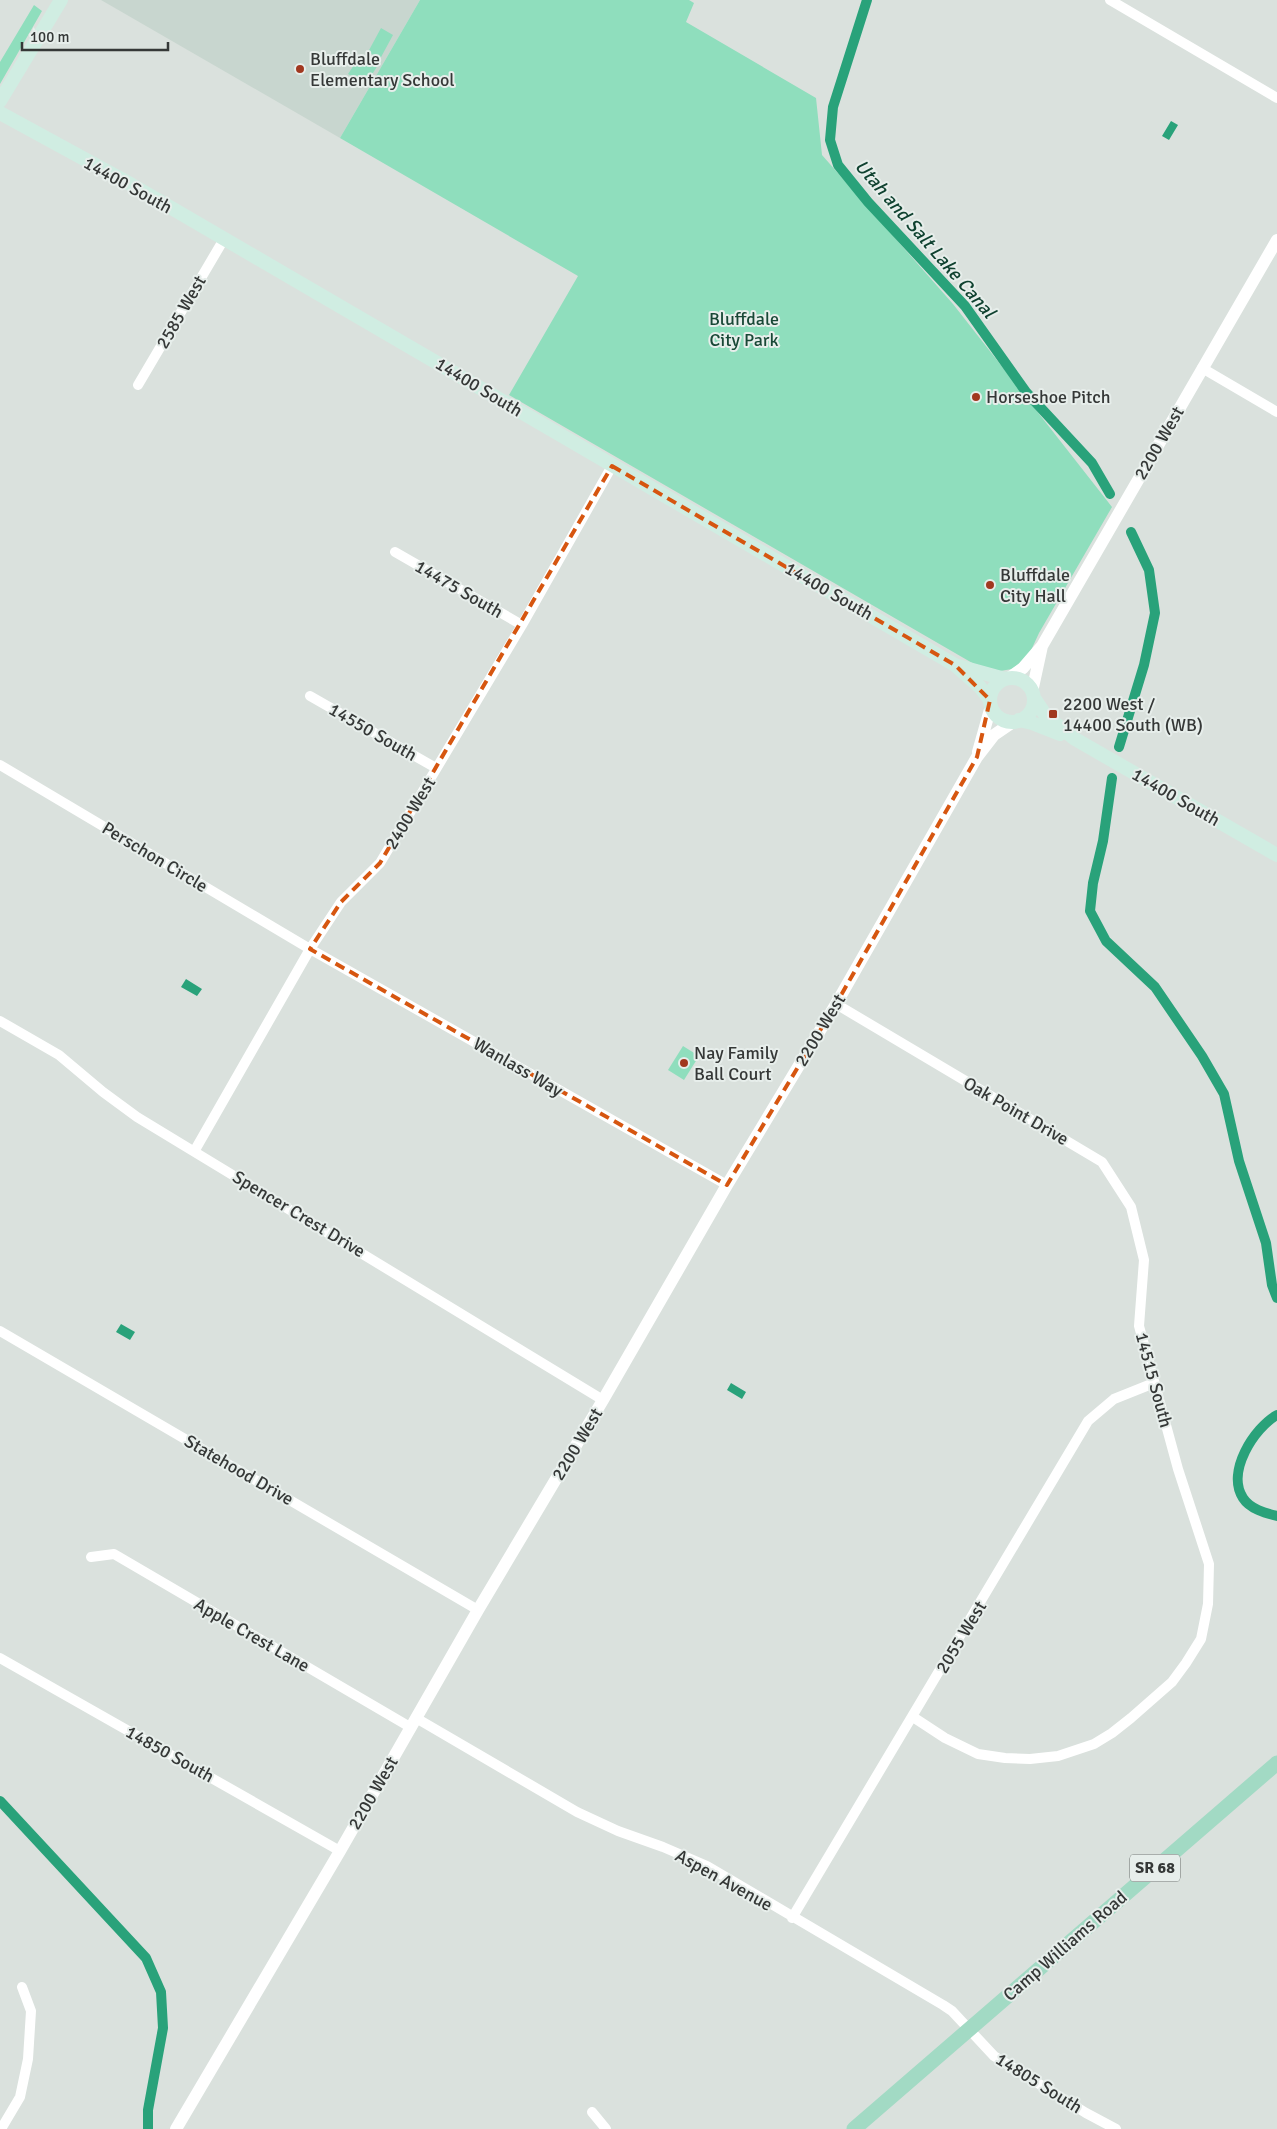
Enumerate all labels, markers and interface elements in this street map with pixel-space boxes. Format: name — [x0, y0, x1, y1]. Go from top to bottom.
scale bar — [22, 20, 169, 52]
text: 100 m — [30, 28, 70, 46]
place label: Bluffdale Elementary School — [310, 48, 455, 91]
marker: Bluffdale Elementary School — [294, 63, 306, 75]
street label: 14400 South — [80, 152, 176, 218]
water label: Utah and Salt Lake Canal — [849, 155, 1002, 324]
street label: 2585 West — [151, 272, 211, 352]
park label: Bluffdale City Park — [709, 308, 779, 351]
street label: 14400 South — [431, 352, 527, 422]
place label: Horseshoe Pitch — [986, 386, 1110, 408]
marker: Horseshoe Pitch — [970, 391, 982, 403]
street label: 2200 West — [1129, 403, 1189, 483]
street label: 14475 South — [411, 555, 507, 623]
street label: 14400 South — [781, 557, 877, 625]
place label: Bluffdale City Hall — [1000, 564, 1070, 607]
marker: Bluffdale City Hall — [984, 579, 996, 591]
place label: 2200 West / 14400 South (WB) — [1063, 693, 1203, 736]
street label: 14550 South — [325, 698, 421, 766]
marker: 2200 West / 14400 South (WB) — [1047, 708, 1059, 720]
street label: 14400 South — [1128, 763, 1224, 831]
street label: 2400 West — [380, 773, 440, 853]
street label: Perschon Circle — [98, 817, 212, 897]
street label: 2200 West — [790, 990, 850, 1070]
street label: Wanlass Way — [469, 1033, 567, 1102]
place label: Nay Family Ball Court — [694, 1042, 779, 1085]
marker: Nay Family Ball Court — [678, 1057, 690, 1069]
street label: Oak Point Drive — [959, 1072, 1073, 1150]
street label: Spencer Crest Drive — [229, 1166, 369, 1262]
street label: 14515 South — [1131, 1330, 1177, 1430]
street label: 2200 West — [547, 1404, 607, 1484]
street label: Statehood Drive — [180, 1430, 298, 1510]
street label: Apple Crest Lane — [190, 1593, 314, 1677]
street label: 2055 West — [931, 1597, 991, 1677]
street label: 14850 South — [122, 1721, 218, 1787]
street label: 2200 West — [343, 1753, 403, 1833]
street label: Aspen Avenue — [672, 1844, 776, 1916]
road number: SR 68 — [1130, 1855, 1180, 1882]
street label: Camp Williams Road — [999, 1886, 1131, 2006]
street label: 14805 South — [992, 2048, 1086, 2118]

